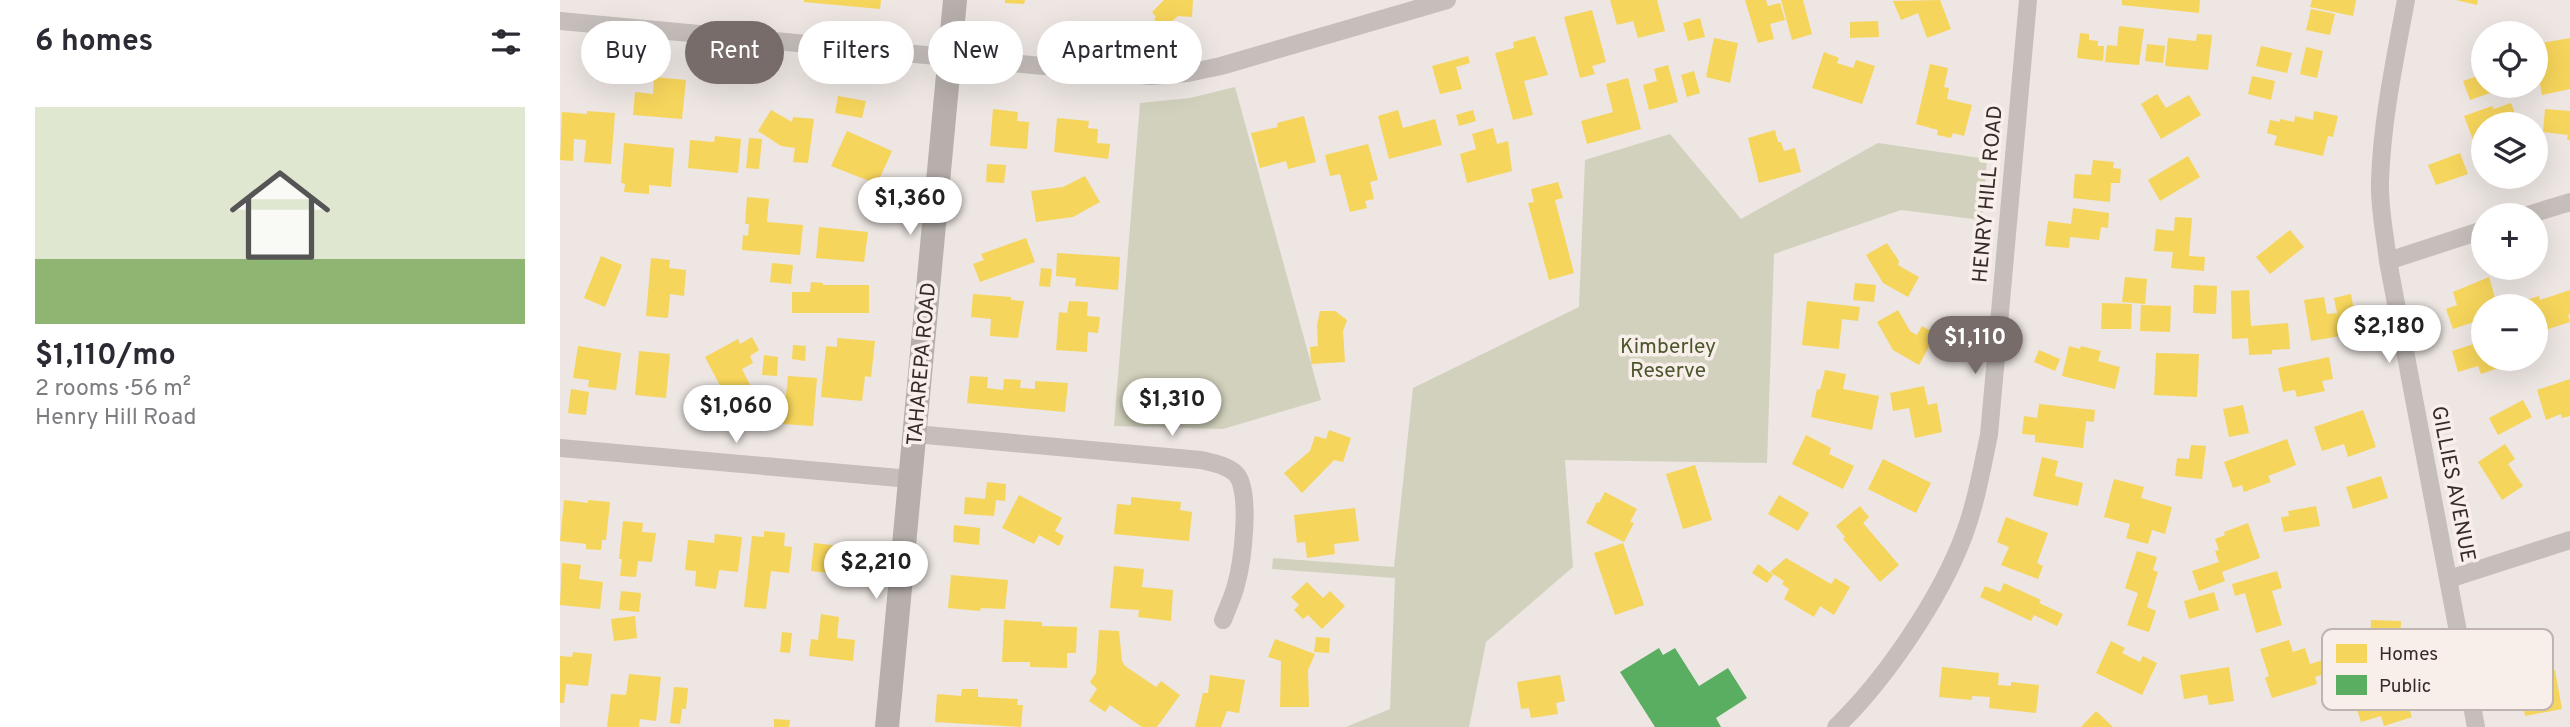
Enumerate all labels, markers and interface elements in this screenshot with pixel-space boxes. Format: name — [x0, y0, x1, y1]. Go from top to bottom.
chip: Buy — [581, 21, 671, 84]
chip: Rent — [685, 21, 784, 84]
chip: Filters — [798, 21, 914, 84]
chip: New — [928, 21, 1023, 84]
chip: Apartment — [1037, 21, 1202, 84]
map controls — [2471, 21, 2548, 371]
button: locate — [2471, 21, 2548, 98]
icon: filters — [487, 23, 525, 61]
text: 6 homes — [35, 24, 153, 61]
street label: HENRY HILL ROAD — [1967, 104, 2010, 284]
button: layers — [2471, 112, 2548, 189]
icon: home — [217, 152, 343, 278]
pin: $1,360 — [853, 177, 967, 237]
text: $1,360 — [874, 185, 946, 214]
button: + — [2471, 203, 2548, 280]
street label: TAHAREPA ROAD — [902, 281, 943, 447]
button: − — [2471, 294, 2548, 371]
pin: $2,180 — [2332, 306, 2446, 365]
text: $2,180 — [2353, 313, 2425, 342]
pin: $1,110 — [1918, 316, 2032, 376]
text: $1,110 — [1944, 324, 2006, 353]
park label: Kimberley Reserve — [1620, 334, 1716, 385]
text: $1,110/mo — [35, 338, 176, 375]
text: 2 rooms · 56 m² — [35, 375, 191, 404]
pin: $1,310 — [1115, 378, 1229, 438]
pin: $1,060 — [679, 386, 793, 445]
text: $1,310 — [1138, 386, 1206, 415]
text: $1,060 — [699, 393, 773, 422]
text: Henry Hill Road — [35, 404, 196, 433]
street label: GILLIES AVENUE — [2424, 404, 2481, 565]
pin: $2,210 — [819, 542, 933, 601]
text: $2,210 — [840, 549, 912, 578]
legend — [2322, 629, 2553, 710]
text: Homes — [2379, 643, 2438, 667]
text: Public — [2379, 675, 2431, 699]

